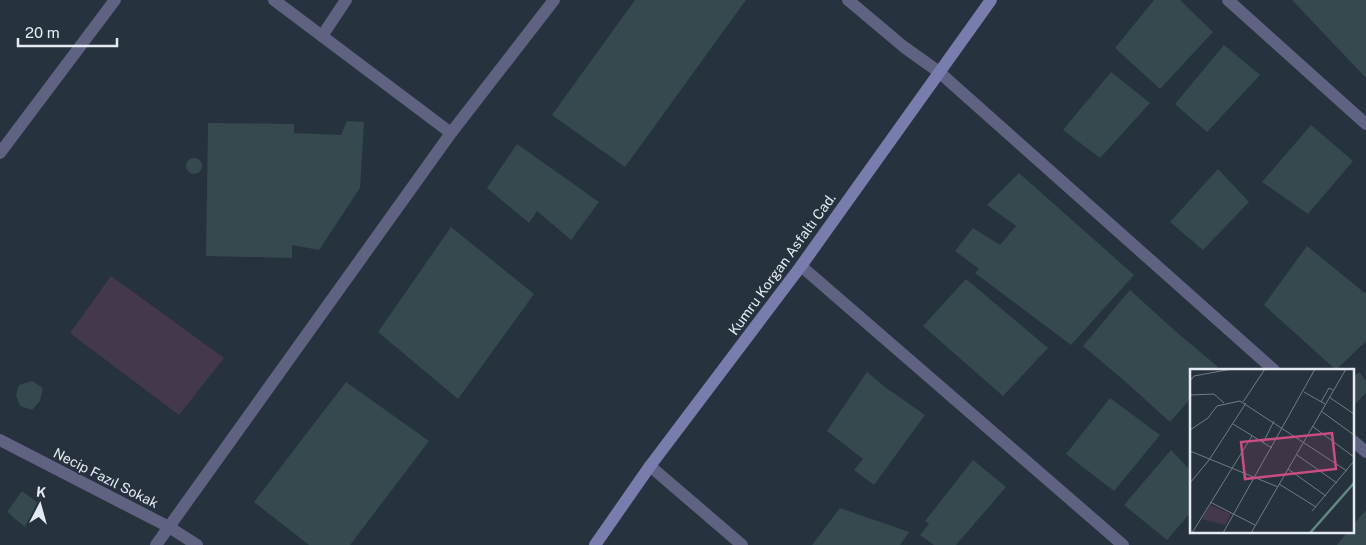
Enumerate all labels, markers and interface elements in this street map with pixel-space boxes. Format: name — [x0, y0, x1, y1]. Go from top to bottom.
scale bar — [18, 15, 116, 47]
text: 20 m — [25, 24, 60, 41]
street label: Kumru Korgan Asfaltı Cad. — [725, 190, 839, 338]
inset map — [1190, 369, 1354, 532]
street label: Necip Fazıl Sokak — [51, 445, 161, 511]
north arrow — [15, 480, 65, 530]
text: K — [36, 484, 47, 501]

